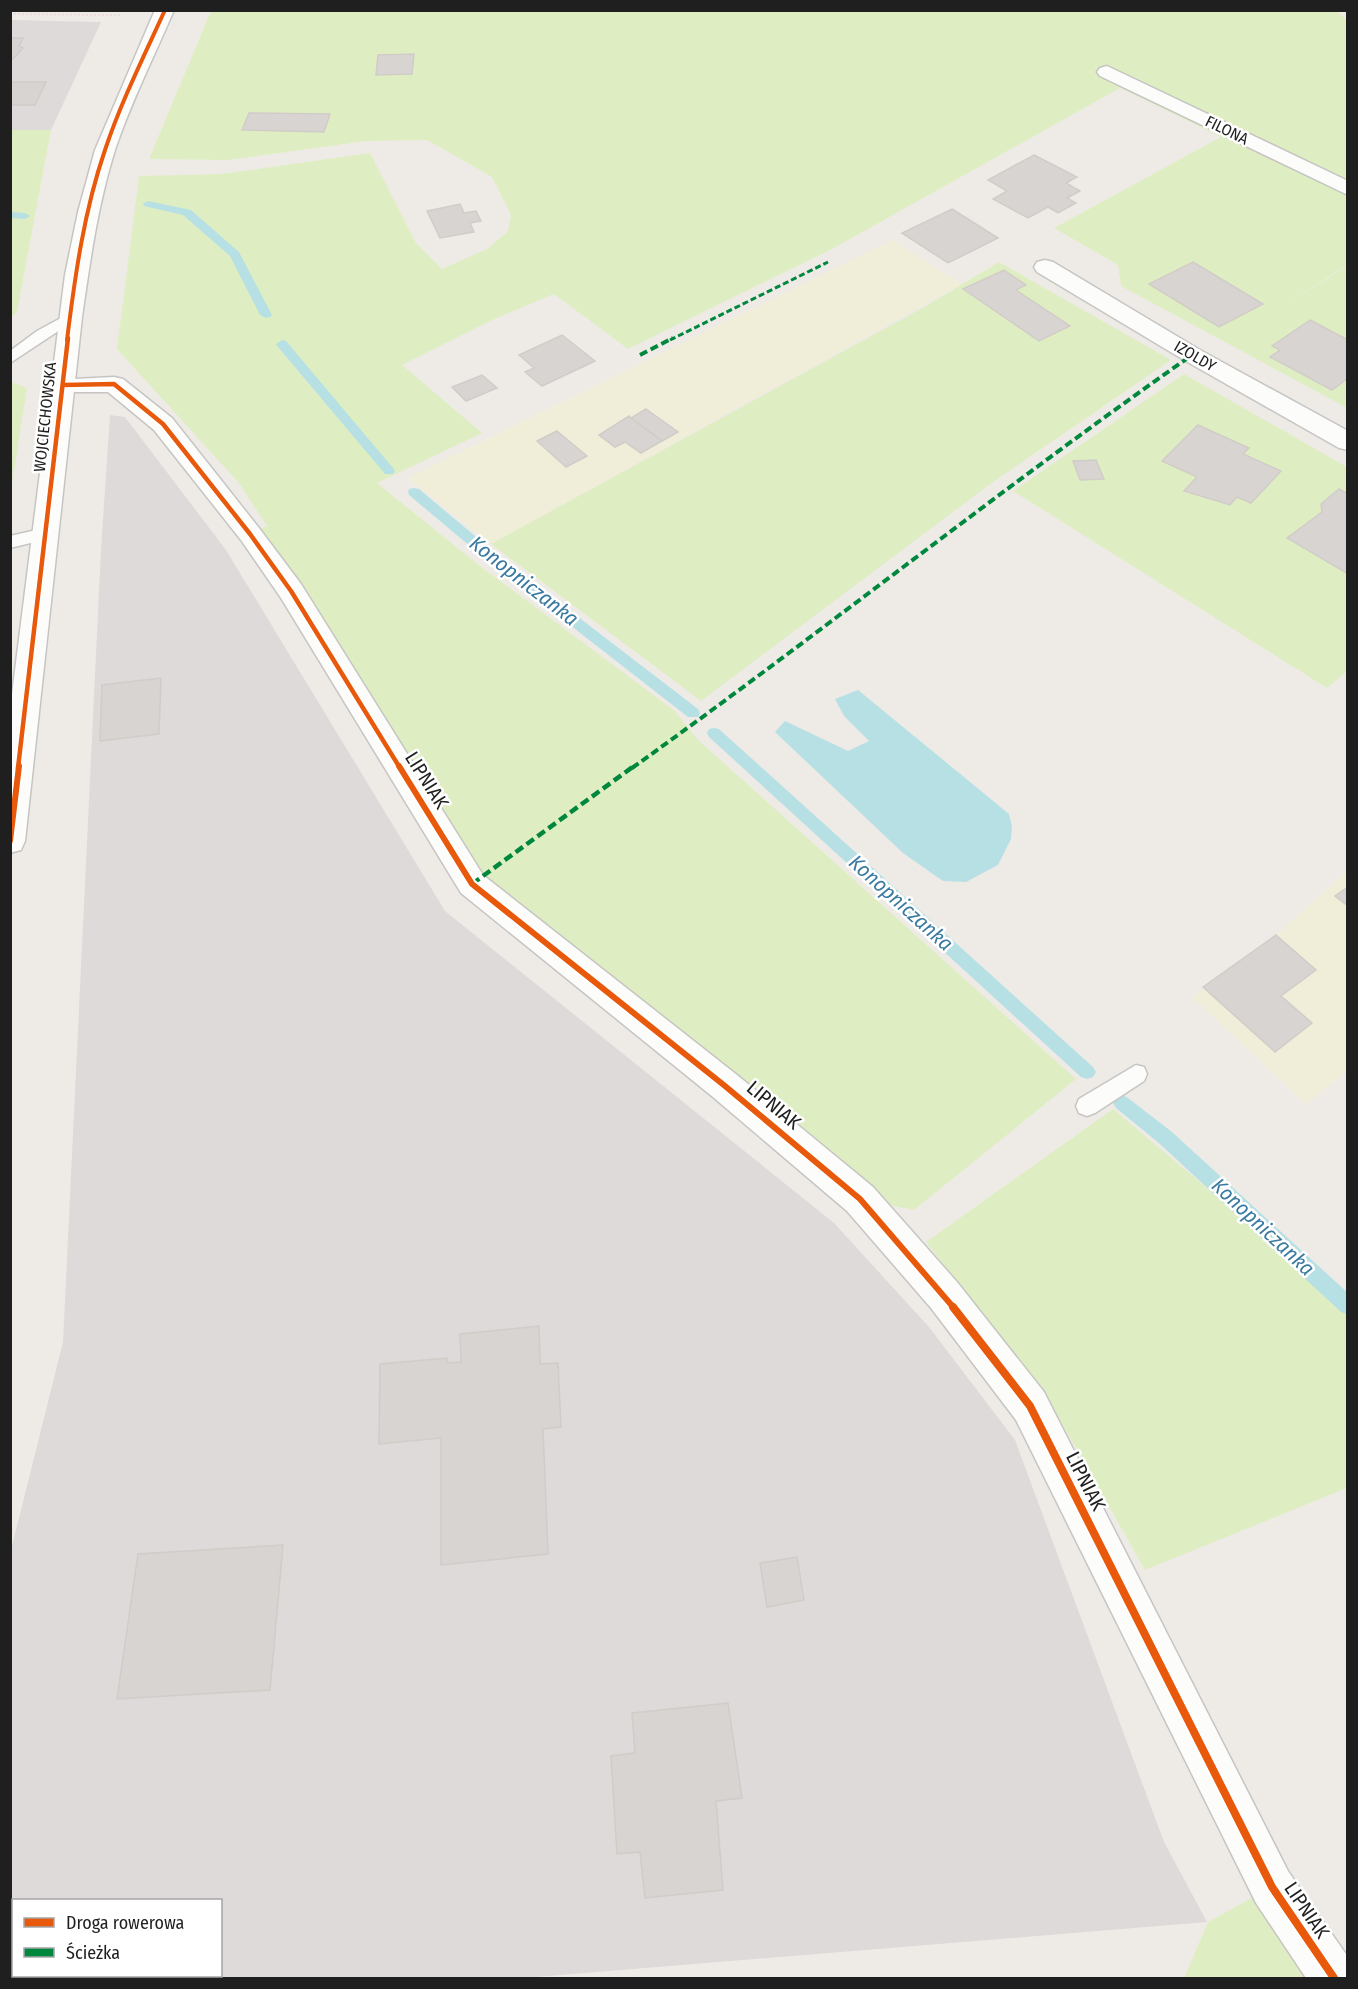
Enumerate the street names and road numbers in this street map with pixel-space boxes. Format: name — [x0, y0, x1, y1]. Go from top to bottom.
street label: FILONA — [1202, 111, 1252, 149]
street label: IZOLDY — [1171, 336, 1219, 376]
street label: WOJCIECHOWSKA — [30, 361, 60, 473]
street label: LIPNIAK — [400, 747, 454, 813]
street label: LIPNIAK — [742, 1076, 806, 1135]
street label: LIPNIAK — [1061, 1447, 1111, 1515]
street label: LIPNIAK — [1279, 1877, 1335, 1943]

